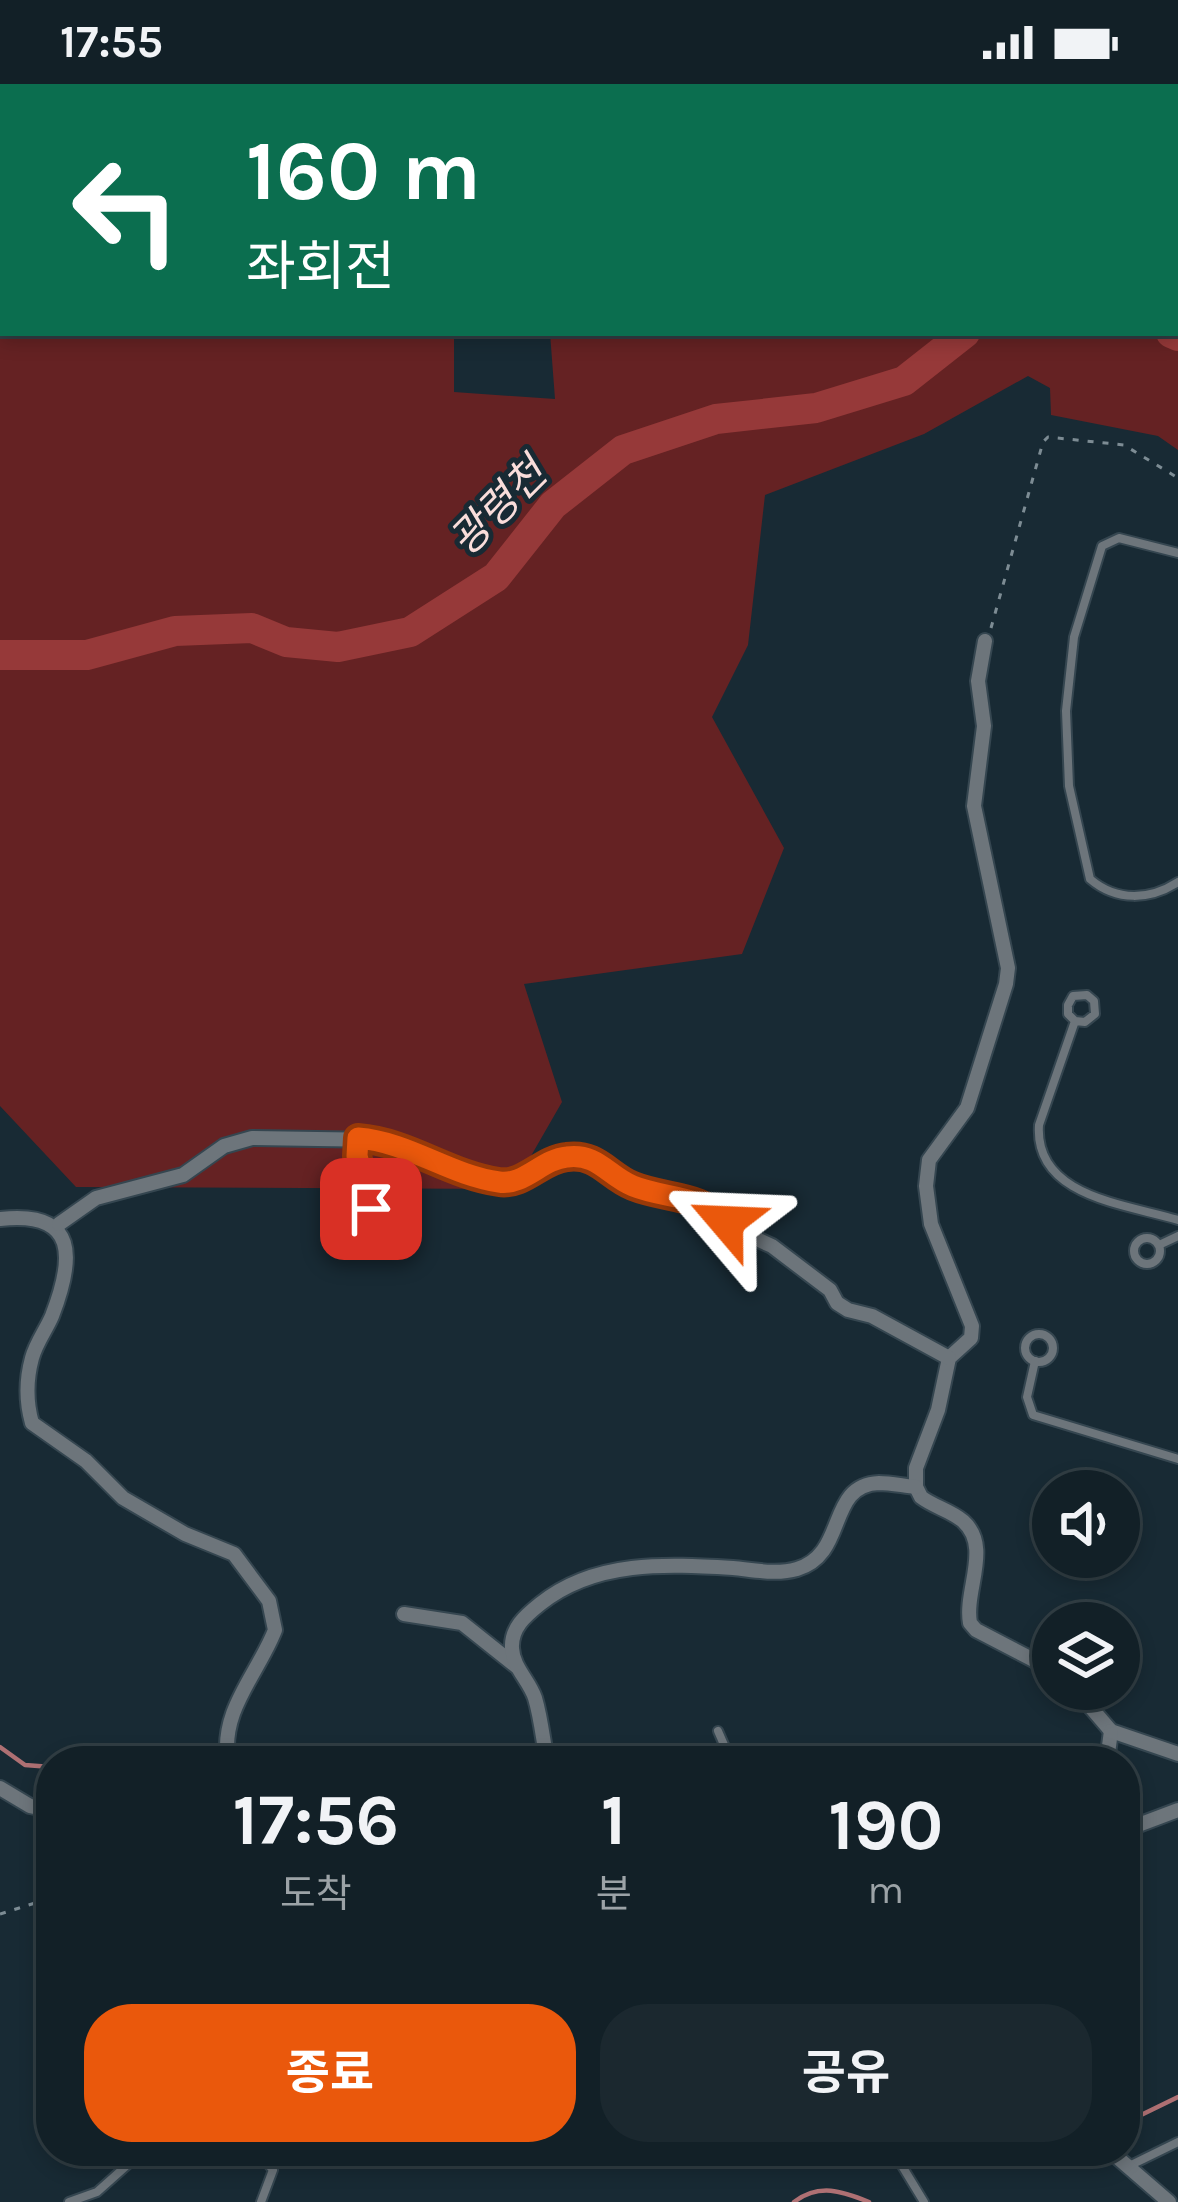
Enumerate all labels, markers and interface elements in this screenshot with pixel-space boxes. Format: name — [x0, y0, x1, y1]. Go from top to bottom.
text: 17:55 — [60, 16, 163, 68]
text: 160 m — [246, 122, 481, 220]
icon: left — [48, 132, 204, 288]
text: 좌회전 — [246, 235, 395, 299]
water label: 광령천 — [439, 445, 560, 566]
pin — [320, 1158, 422, 1260]
position arrow — [663, 1159, 789, 1285]
icon: arrive — [338, 1176, 404, 1242]
map controls — [1032, 1470, 1140, 1710]
button: sound — [1032, 1470, 1140, 1578]
button: layers — [1032, 1602, 1140, 1710]
text: 17:56 — [233, 1778, 399, 1862]
text: 1 — [601, 1778, 627, 1862]
text: 190 — [828, 1783, 943, 1867]
text: m — [868, 1867, 904, 1913]
text: 도착 — [280, 1871, 352, 1917]
text: 분 — [596, 1871, 632, 1917]
button: 종료 — [84, 2004, 576, 2142]
button: 공유 — [600, 2004, 1092, 2142]

